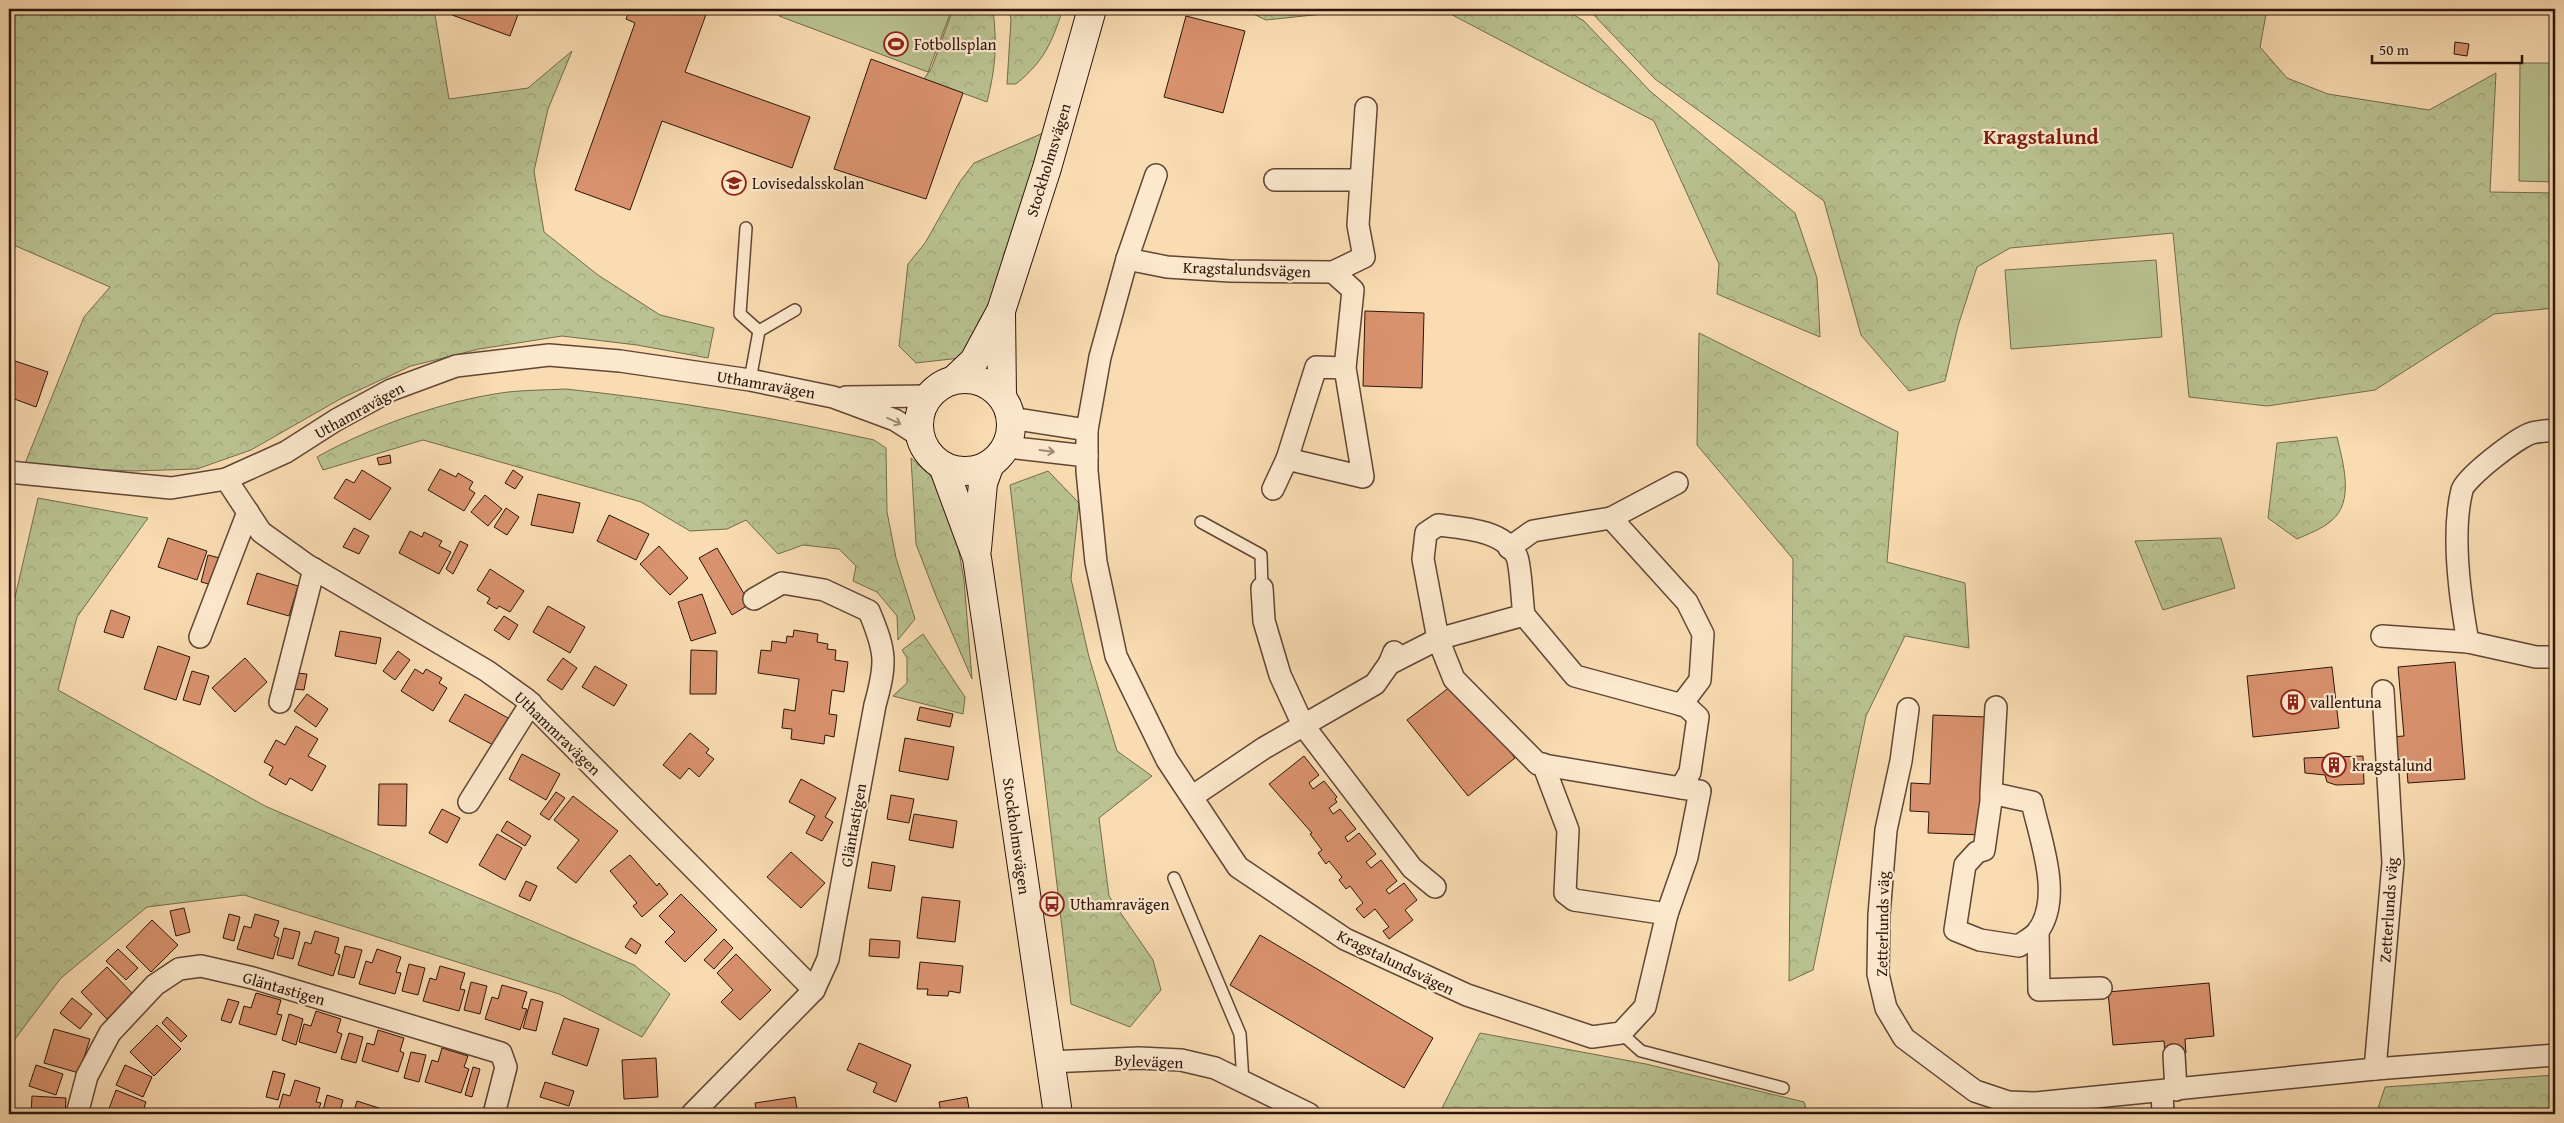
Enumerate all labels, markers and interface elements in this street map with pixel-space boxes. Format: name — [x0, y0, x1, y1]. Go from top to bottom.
sports icon: Fotbollsplan — [883, 31, 909, 57]
place label: Fotbollsplan — [914, 32, 996, 56]
scale bar — [2372, 32, 2522, 64]
text: 50 m — [2379, 39, 2410, 60]
street label: Stockholmsvägen — [1019, 100, 1077, 220]
district label: Kragstalund — [1983, 121, 2099, 152]
school or university icon: Lovisedalsskolan — [721, 170, 747, 196]
place label: Lovisedalsskolan — [752, 171, 864, 195]
street label: Kragstalundsvägen — [1183, 255, 1311, 283]
street label: Uthamravägen — [715, 364, 817, 404]
street label: Uthamravägen — [310, 375, 408, 445]
one-way arrow — [886, 416, 901, 426]
one-way arrow — [1038, 446, 1054, 456]
street label: Uthammravägen — [509, 685, 607, 781]
building icon: vallentuna — [2280, 689, 2306, 715]
place label: vallentuna — [2310, 690, 2382, 714]
building icon: kragstalund — [2321, 752, 2347, 778]
place label: kragstalund — [2352, 753, 2433, 777]
street label: Stockholmsvägen — [997, 776, 1037, 896]
street label: Gläntastigen — [834, 781, 872, 869]
street label: Zetterlunds väg — [2372, 857, 2404, 963]
street label: Zetterlunds väg — [1869, 871, 1895, 977]
bus stop icon: Uthamravägen — [1039, 891, 1065, 917]
place label: Uthamravägen — [1070, 892, 1170, 916]
street label: Kragstalundsvägen — [1333, 923, 1459, 1001]
street label: Gläntastigen — [240, 965, 328, 1011]
street label: Bylevägen — [1114, 1048, 1184, 1074]

